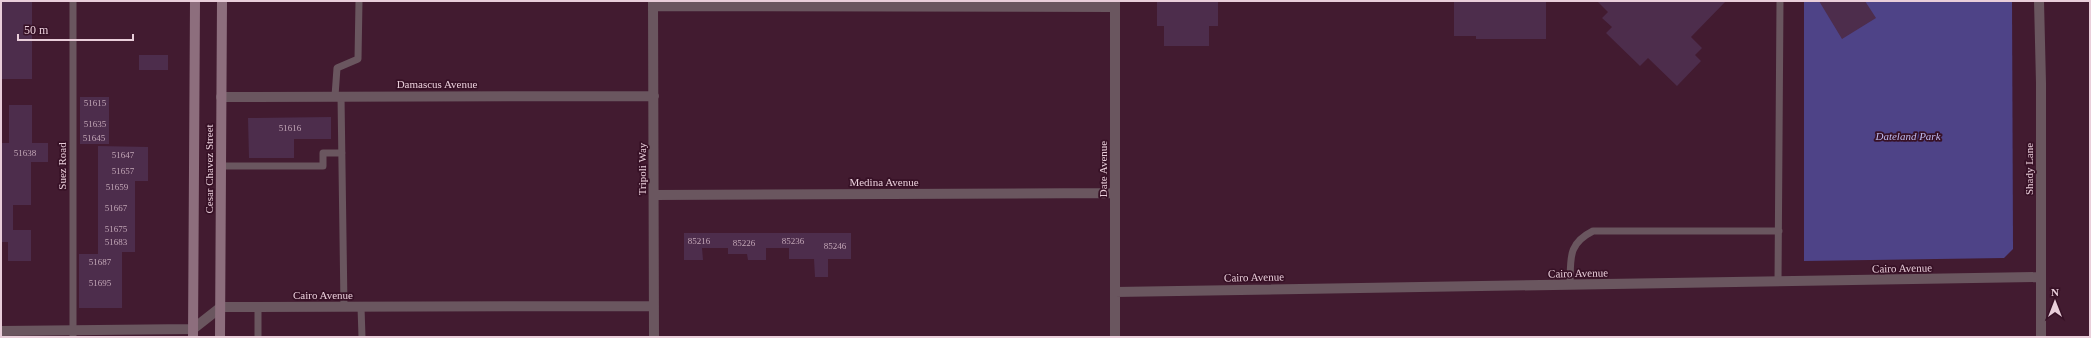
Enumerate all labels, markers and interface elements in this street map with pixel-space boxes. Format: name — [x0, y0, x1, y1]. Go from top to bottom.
scale bar — [18, 16, 133, 42]
text: 50 m — [24, 23, 49, 37]
street label: Damascus Avenue — [397, 78, 477, 90]
house number: 51615 — [84, 98, 107, 108]
house number: 51635 — [84, 119, 107, 129]
house number: 51616 — [279, 123, 302, 133]
street label: Cesar Chavez Street — [203, 124, 215, 214]
park label: Dateland Park — [1874, 130, 1942, 142]
house number: 51645 — [83, 133, 106, 143]
street label: Date Avenue — [1097, 141, 1109, 197]
street label: Suez Road — [56, 142, 68, 190]
street label: Tripoli Way — [636, 142, 648, 195]
street label: Shady Lane — [2023, 143, 2035, 195]
house number: 51638 — [14, 148, 37, 158]
house number: 51647 — [112, 150, 135, 160]
house number: 51657 — [112, 166, 135, 176]
street label: Medina Avenue — [849, 176, 919, 188]
house number: 51659 — [106, 182, 129, 192]
house number: 51667 — [105, 203, 128, 213]
house number: 51675 — [105, 224, 128, 234]
house number: 85216 — [688, 236, 711, 246]
house number: 85236 — [782, 236, 805, 246]
house number: 51683 — [105, 237, 128, 247]
house number: 85226 — [733, 238, 756, 248]
house number: 85246 — [824, 241, 847, 251]
house number: 51687 — [89, 257, 112, 267]
street label: Cairo Avenue — [1872, 261, 1932, 275]
street label: Cairo Avenue — [1548, 266, 1608, 280]
street label: Cairo Avenue — [1224, 270, 1284, 284]
house number: 51695 — [89, 278, 112, 288]
north arrow — [2035, 282, 2075, 322]
text: N — [2051, 286, 2059, 298]
street label: Cairo Avenue — [293, 289, 353, 301]

